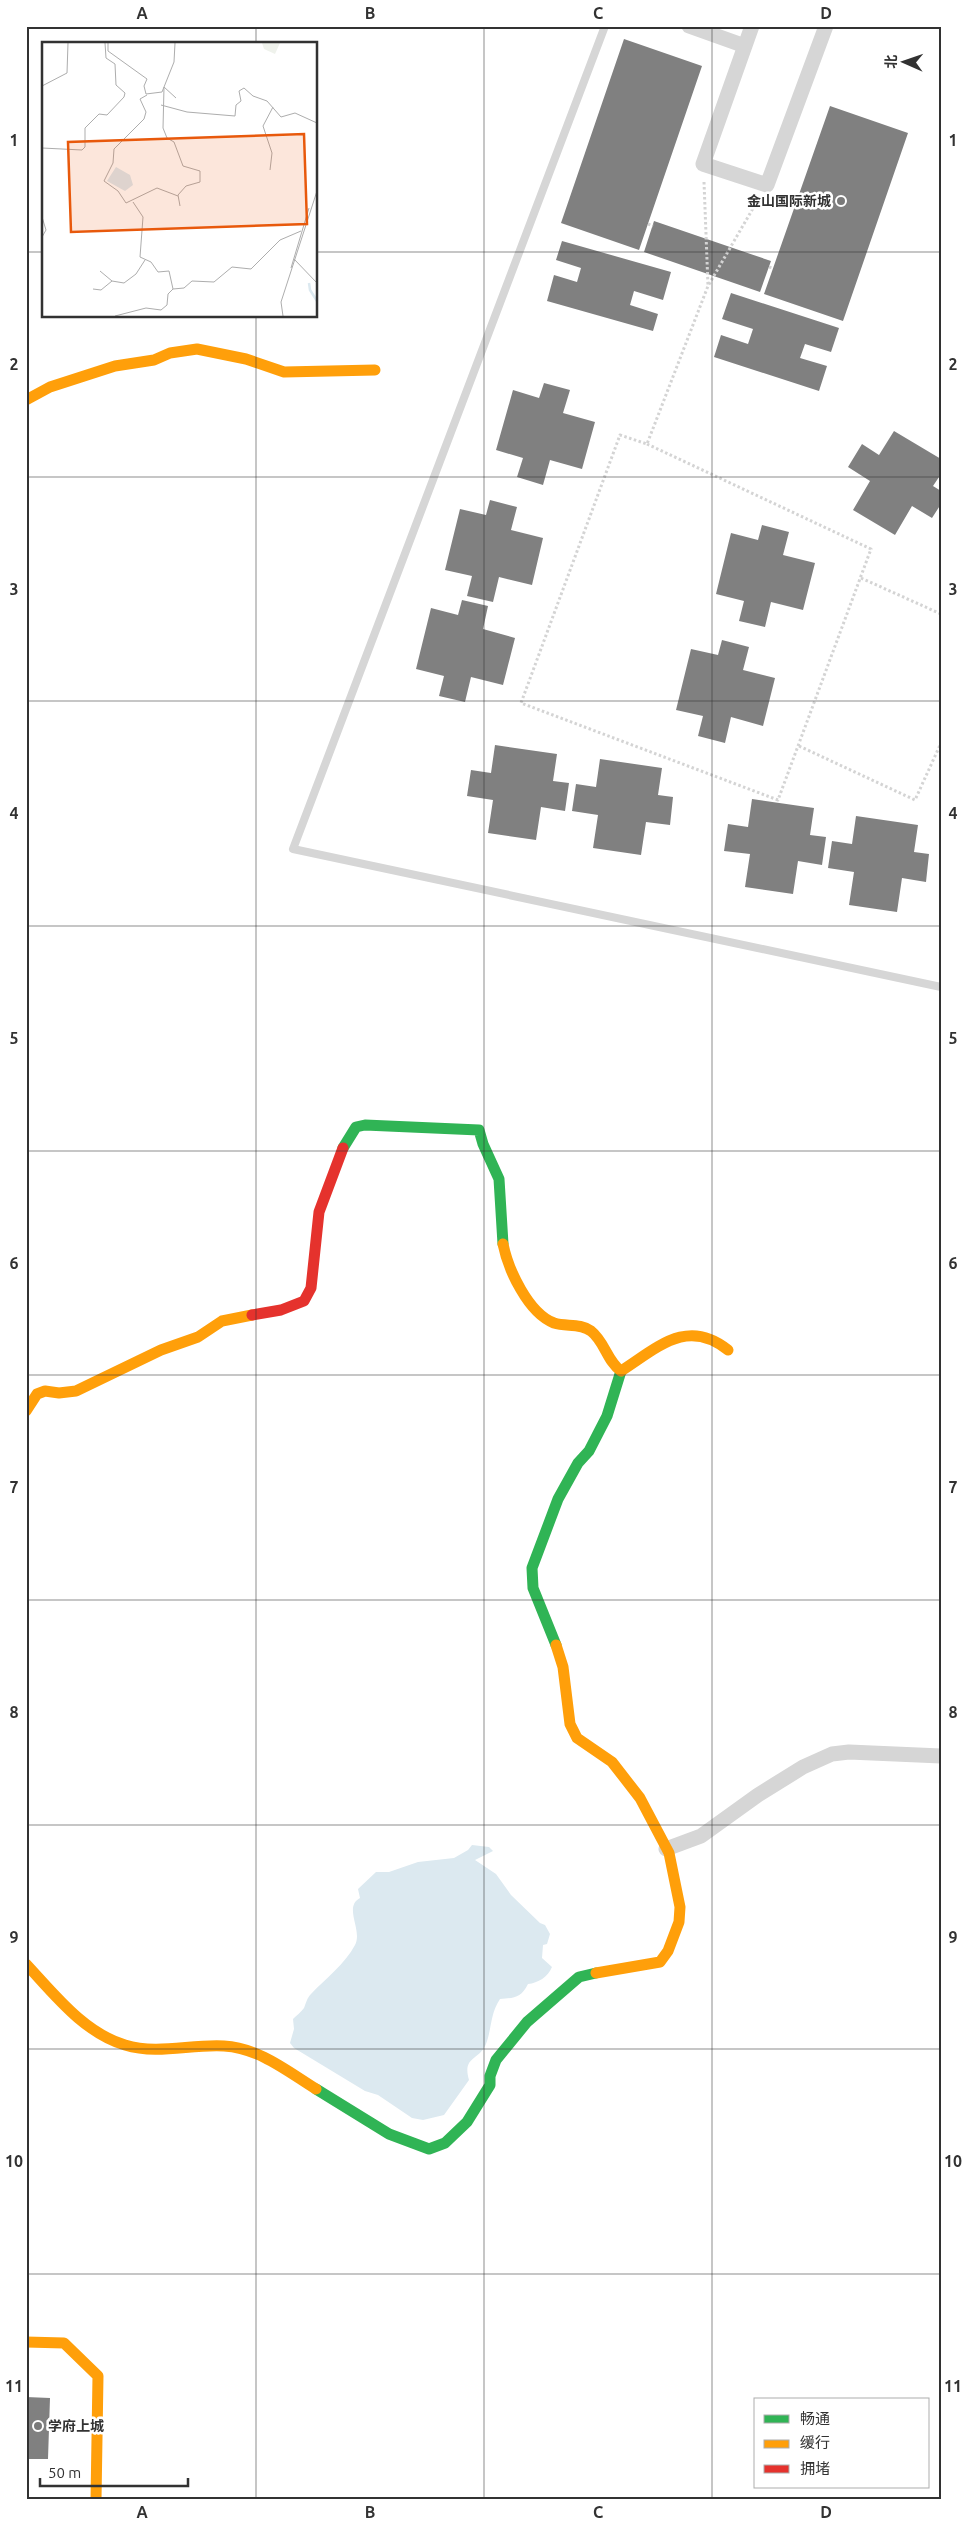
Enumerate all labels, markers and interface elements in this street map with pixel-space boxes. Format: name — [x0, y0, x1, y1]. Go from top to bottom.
text: A — [136, 4, 148, 22]
text: B — [365, 4, 375, 22]
text: C — [593, 4, 603, 22]
text: D — [820, 4, 832, 22]
north arrow — [880, 38, 930, 88]
inset map — [42, 42, 318, 318]
text: 北 — [883, 54, 899, 69]
text: 1 — [9, 131, 19, 149]
text: 1 — [948, 131, 958, 149]
place label: 金山国际新城 — [747, 193, 831, 209]
marker: 金山国际新城 — [835, 195, 847, 207]
text: 2 — [9, 355, 19, 373]
text: 2 — [948, 355, 958, 373]
text: 3 — [9, 580, 19, 598]
text: 3 — [948, 580, 958, 598]
text: 4 — [9, 804, 19, 822]
text: 4 — [948, 804, 958, 822]
text: 5 — [9, 1029, 19, 1047]
text: 5 — [948, 1029, 958, 1047]
text: 6 — [9, 1254, 19, 1272]
text: 6 — [948, 1254, 958, 1272]
text: 7 — [9, 1478, 19, 1496]
text: 7 — [948, 1478, 958, 1496]
text: 8 — [9, 1703, 19, 1721]
text: 8 — [948, 1703, 958, 1721]
text: 9 — [9, 1928, 19, 1946]
text: 9 — [948, 1928, 958, 1946]
text: 10 — [5, 2152, 23, 2170]
text: 10 — [944, 2152, 962, 2170]
text: 11 — [5, 2377, 23, 2395]
text: 11 — [944, 2377, 962, 2395]
legend — [754, 2398, 930, 2488]
text: 畅通 — [800, 2410, 830, 2427]
place label: 学府上城 — [48, 2418, 104, 2434]
marker: 学府上城 — [32, 2420, 44, 2432]
text: 缓行 — [800, 2434, 830, 2451]
scale bar — [40, 2456, 188, 2488]
text: 拥堵 — [800, 2460, 830, 2477]
text: 50 m — [48, 2464, 81, 2481]
text: A — [136, 2503, 148, 2521]
text: B — [365, 2503, 375, 2521]
text: C — [593, 2503, 603, 2521]
text: D — [820, 2503, 832, 2521]

